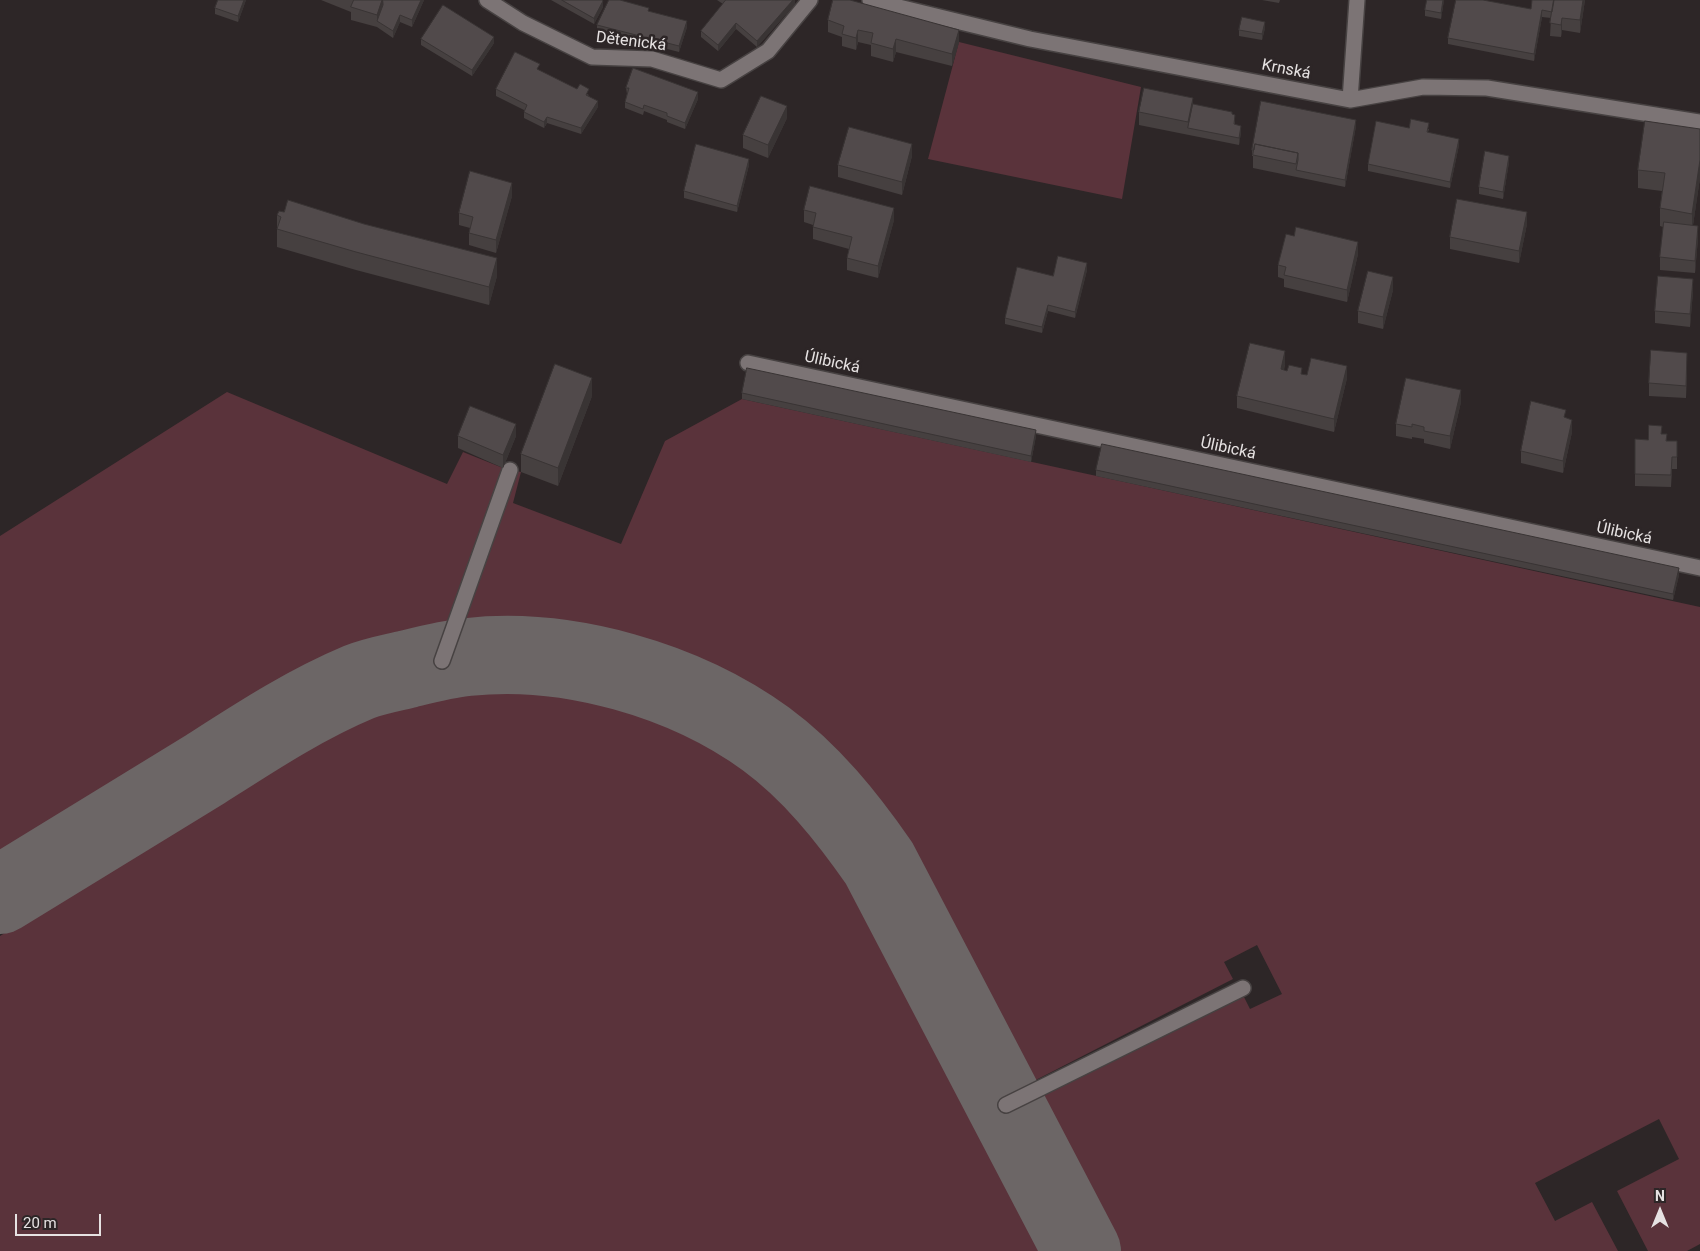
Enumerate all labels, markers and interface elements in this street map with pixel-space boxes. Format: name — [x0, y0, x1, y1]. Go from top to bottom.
street label: Dětenická — [595, 28, 667, 56]
street label: Krnská — [1260, 56, 1312, 84]
street label: Úlibická — [803, 348, 861, 378]
street label: Úlibická — [1199, 434, 1257, 464]
street label: Úlibická — [1595, 519, 1653, 549]
north arrow — [1635, 1186, 1685, 1236]
text: N — [1655, 1188, 1665, 1204]
scale bar — [18, 1204, 104, 1236]
text: 20 m — [23, 1214, 57, 1232]

